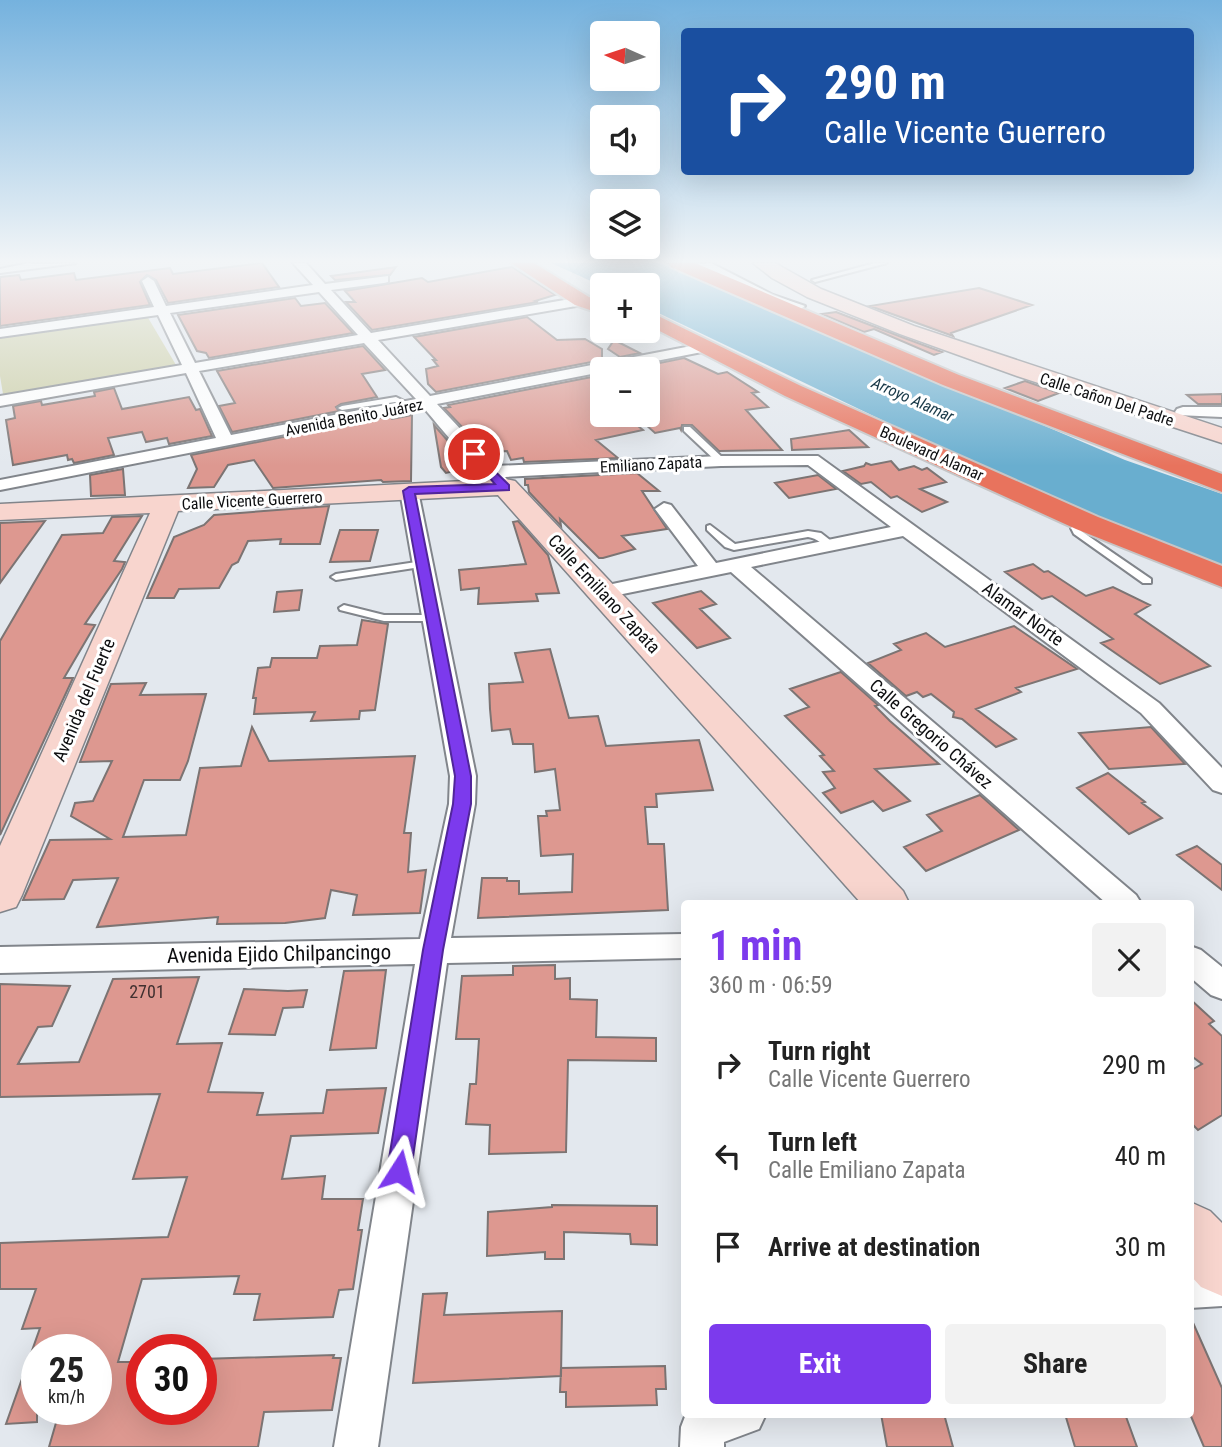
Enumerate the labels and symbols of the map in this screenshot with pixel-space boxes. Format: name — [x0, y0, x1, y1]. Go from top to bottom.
north arrow — [590, 21, 660, 91]
street label: Calle Cañon Del Padre — [1037, 369, 1176, 430]
water label: Arroyo Alamar — [868, 373, 958, 426]
street label: Avenida Benito Juárez — [284, 395, 425, 440]
street label: Boulevard Alamar — [877, 422, 987, 485]
pin — [444, 424, 504, 484]
street label: Emiliano Zapata — [600, 452, 703, 477]
street label: Calle Vicente Guerrero — [181, 487, 323, 514]
street label: Calle Emiliano Zapata — [544, 530, 665, 657]
street label: Alamar Norte — [979, 577, 1068, 650]
street label: Avenida del Fuerte — [48, 635, 119, 764]
street label: Calle Gregorio Chávez — [866, 675, 997, 793]
street label: Avenida Ejido Chilpancingo — [167, 940, 391, 968]
house number: 2701 — [129, 981, 165, 1002]
position arrow — [362, 1134, 436, 1208]
speed limit sign: 30 — [126, 1334, 217, 1425]

